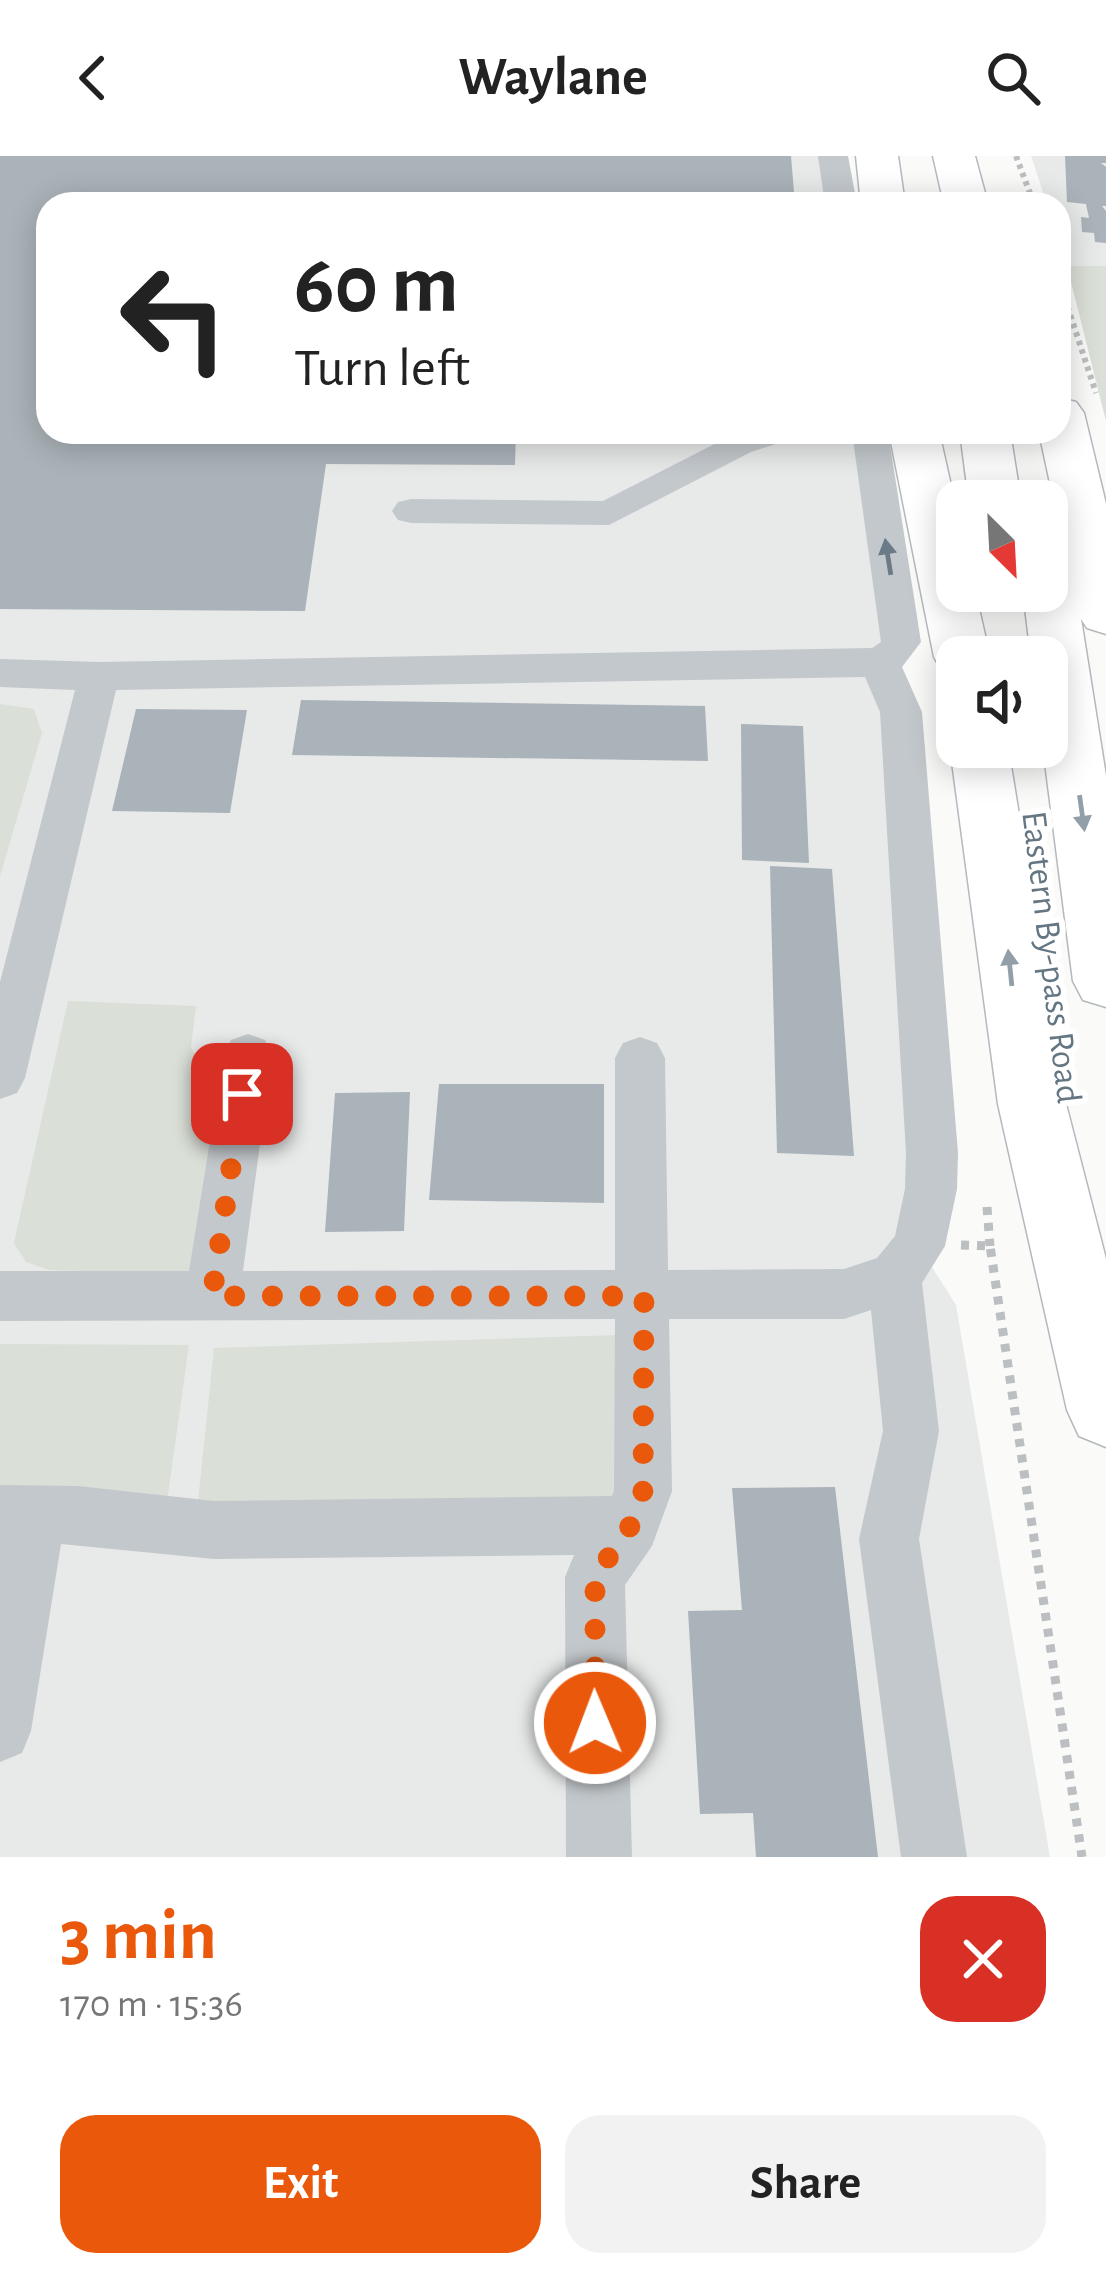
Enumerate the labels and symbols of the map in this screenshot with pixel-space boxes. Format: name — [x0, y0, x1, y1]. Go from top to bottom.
north arrow — [936, 480, 1068, 612]
one-way arrow — [878, 538, 897, 575]
one-way arrow — [1073, 795, 1092, 832]
street label: Eastern By-pass Road — [1015, 809, 1087, 1105]
one-way arrow — [1001, 949, 1020, 986]
pin — [191, 1043, 293, 1145]
position arrow — [532, 1660, 658, 1786]

